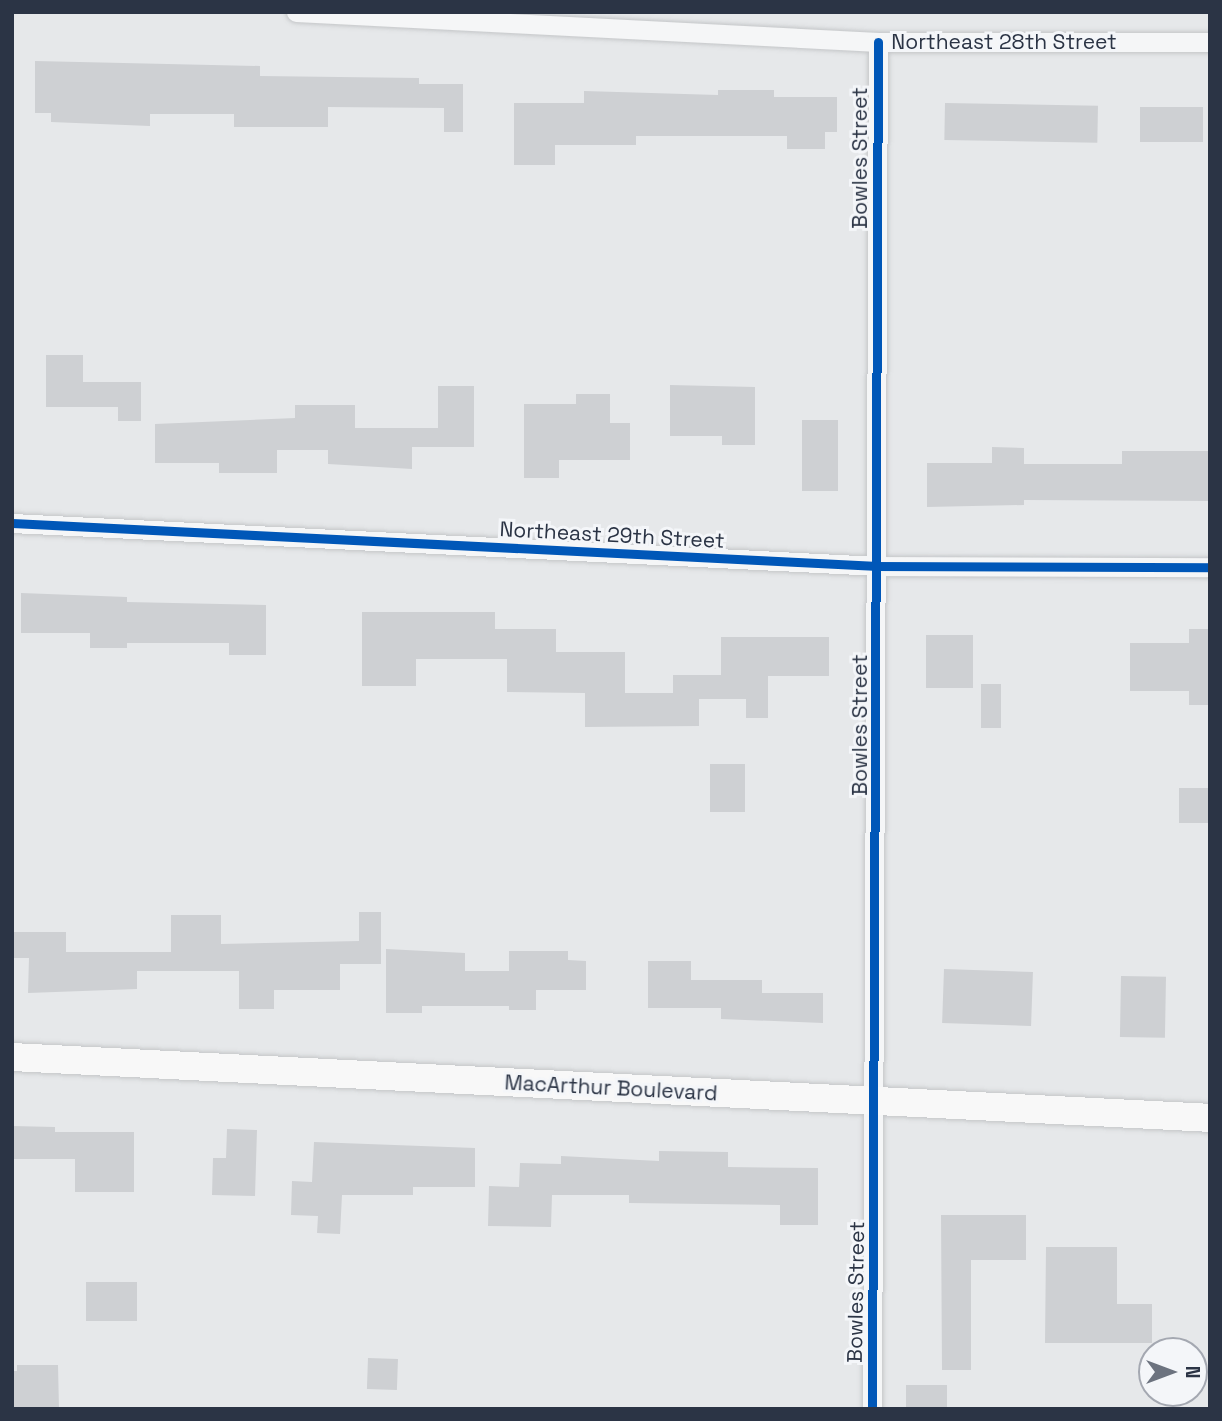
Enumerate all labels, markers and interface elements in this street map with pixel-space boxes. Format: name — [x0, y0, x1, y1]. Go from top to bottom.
street label: Northeast 28th Street — [891, 29, 1117, 55]
street label: Bowles Street — [847, 87, 873, 229]
street label: Northeast 29th Street — [499, 517, 725, 553]
street label: Bowles Street — [847, 654, 873, 796]
street label: MacArthur Boulevard — [504, 1070, 718, 1106]
street label: Bowles Street — [842, 1221, 870, 1363]
north arrow — [1138, 1337, 1208, 1407]
text: N — [1180, 1366, 1205, 1378]

